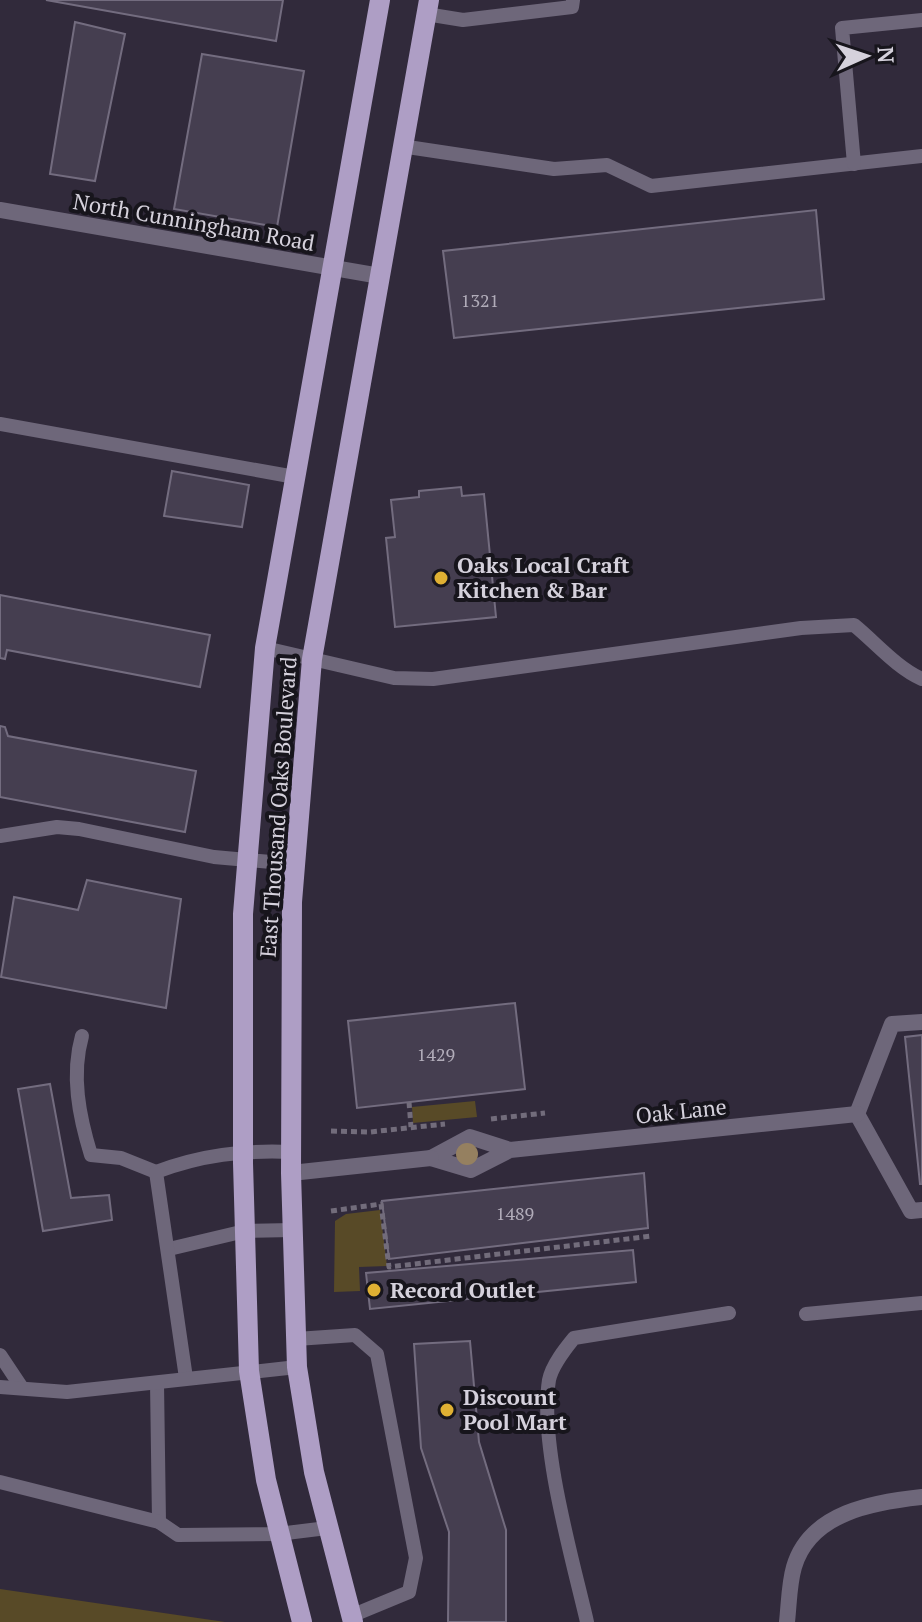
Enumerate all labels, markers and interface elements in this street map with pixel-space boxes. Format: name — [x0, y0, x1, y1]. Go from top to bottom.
north arrow — [826, 16, 906, 96]
text: N — [872, 46, 901, 64]
street label: North Cunningham Road — [71, 186, 317, 257]
house number: 1321 — [461, 288, 499, 312]
place label: Oaks Local Craft Kitchen & Bar — [457, 550, 630, 604]
marker: Oaks Local Craft Kitchen & Bar — [432, 569, 450, 587]
street label: East Thousand Oaks Boulevard — [253, 655, 302, 958]
house number: 1429 — [417, 1042, 455, 1066]
street label: Oak Lane — [634, 1091, 728, 1130]
house number: 1489 — [496, 1201, 534, 1225]
place label: Record Outlet — [390, 1275, 536, 1304]
marker: Record Outlet — [365, 1281, 383, 1299]
place label: Discount Pool Mart — [463, 1382, 567, 1436]
marker: Discount Pool Mart — [438, 1401, 456, 1419]

